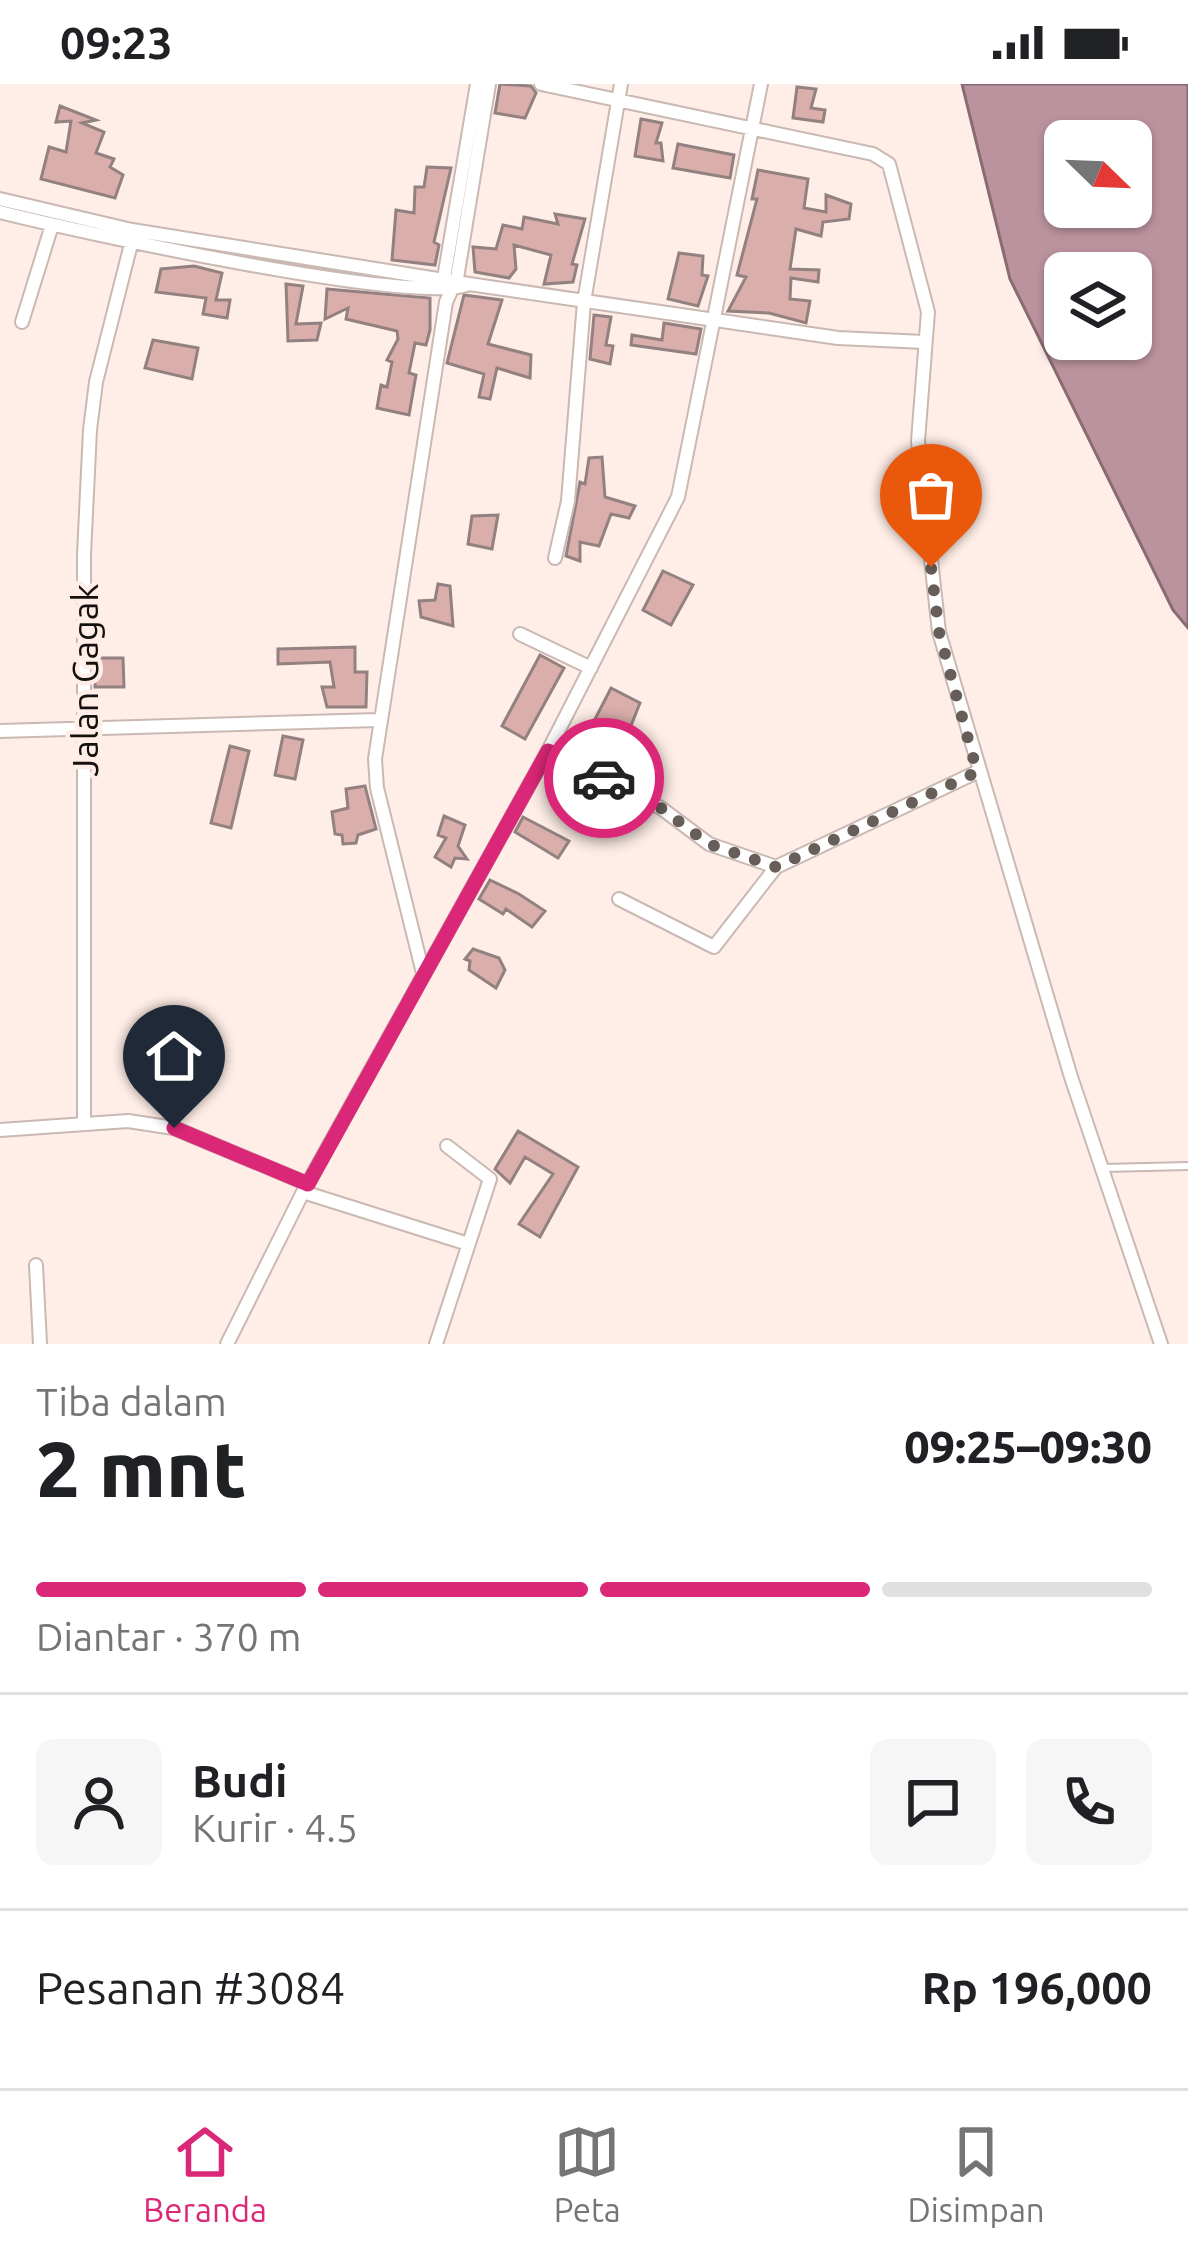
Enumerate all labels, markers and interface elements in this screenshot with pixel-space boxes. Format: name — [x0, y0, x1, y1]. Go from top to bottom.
text: 09:23 — [60, 17, 173, 68]
north arrow — [1044, 120, 1152, 228]
map controls — [1044, 120, 1152, 360]
button: layers — [1044, 252, 1152, 360]
pin — [880, 444, 982, 567]
icon: bag — [898, 462, 964, 528]
street label: Jalan Gagak — [64, 584, 105, 776]
courier — [544, 718, 664, 838]
icon: car — [571, 745, 637, 811]
pin — [123, 1005, 225, 1128]
icon: home — [141, 1023, 207, 1089]
text: Tiba dalam — [36, 1380, 227, 1423]
text: 09:25–09:30 — [904, 1421, 1152, 1472]
text: 2 mnt — [36, 1424, 247, 1512]
text: Diantar · 370 m — [36, 1615, 301, 1658]
button: person — [36, 1739, 162, 1865]
button: chat — [870, 1739, 996, 1865]
button: phone — [1026, 1739, 1152, 1865]
text: Budi — [192, 1755, 288, 1806]
text: Kurir · 4.5 — [192, 1806, 358, 1849]
text: Pesanan #3084 — [36, 1962, 345, 2013]
text: Rp 196,000 — [922, 1962, 1152, 2013]
tab: Beranda — [143, 2119, 267, 2228]
tab: Peta — [554, 2119, 621, 2228]
tab: Disimpan — [907, 2119, 1045, 2228]

